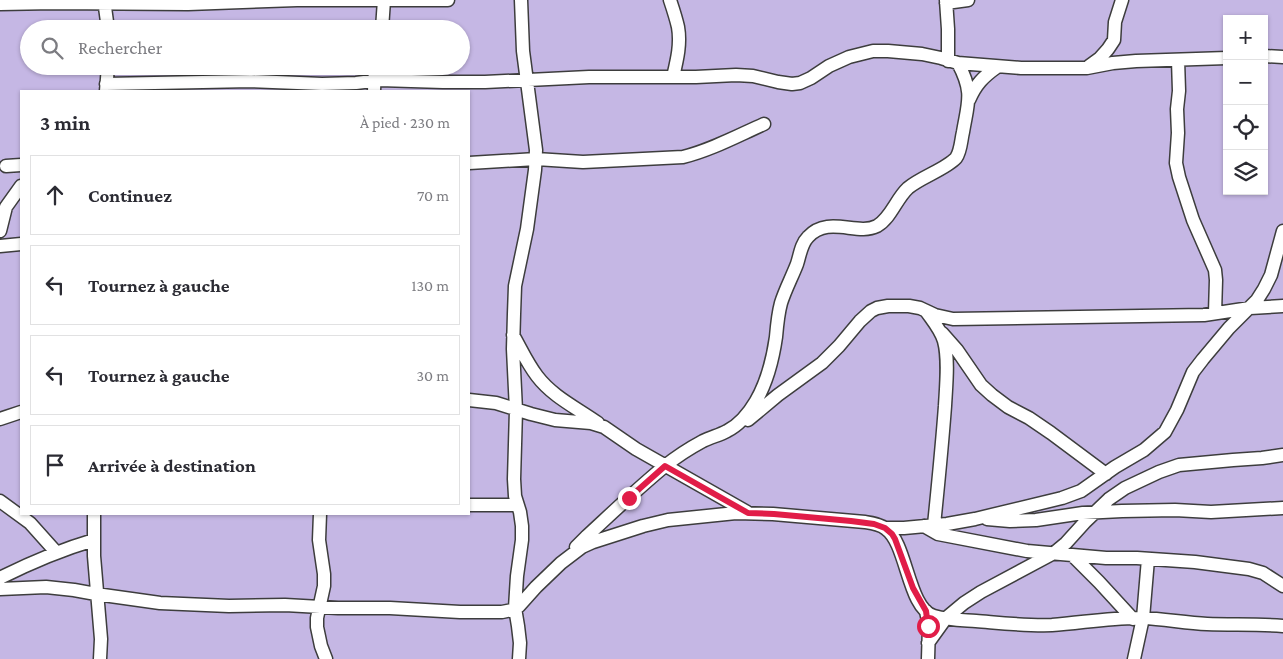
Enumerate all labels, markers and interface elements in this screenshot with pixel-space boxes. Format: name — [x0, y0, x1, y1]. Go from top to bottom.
map controls — [1223, 15, 1268, 195]
button: + — [1223, 15, 1268, 60]
search box — [20, 20, 470, 75]
icon: search — [38, 34, 66, 62]
text: Rechercher — [78, 37, 162, 58]
button: − — [1223, 60, 1268, 105]
button: locate — [1223, 105, 1268, 150]
text: 3 min — [40, 111, 90, 135]
text: À pied · 230 m — [360, 114, 450, 131]
button: layers — [1223, 150, 1268, 195]
icon: ahead — [41, 181, 69, 209]
text: Continuez — [88, 185, 172, 206]
text: 70 m — [417, 187, 449, 204]
icon: left — [41, 271, 69, 299]
text: Tournez à gauche — [88, 275, 230, 296]
text: 130 m — [411, 277, 449, 294]
icon: left — [41, 361, 69, 389]
text: Tournez à gauche — [88, 365, 230, 386]
text: 30 m — [417, 367, 449, 384]
icon: arrive — [41, 451, 69, 479]
text: Arrivée à destination — [88, 455, 256, 476]
route end — [618, 487, 641, 510]
route start — [917, 615, 940, 638]

